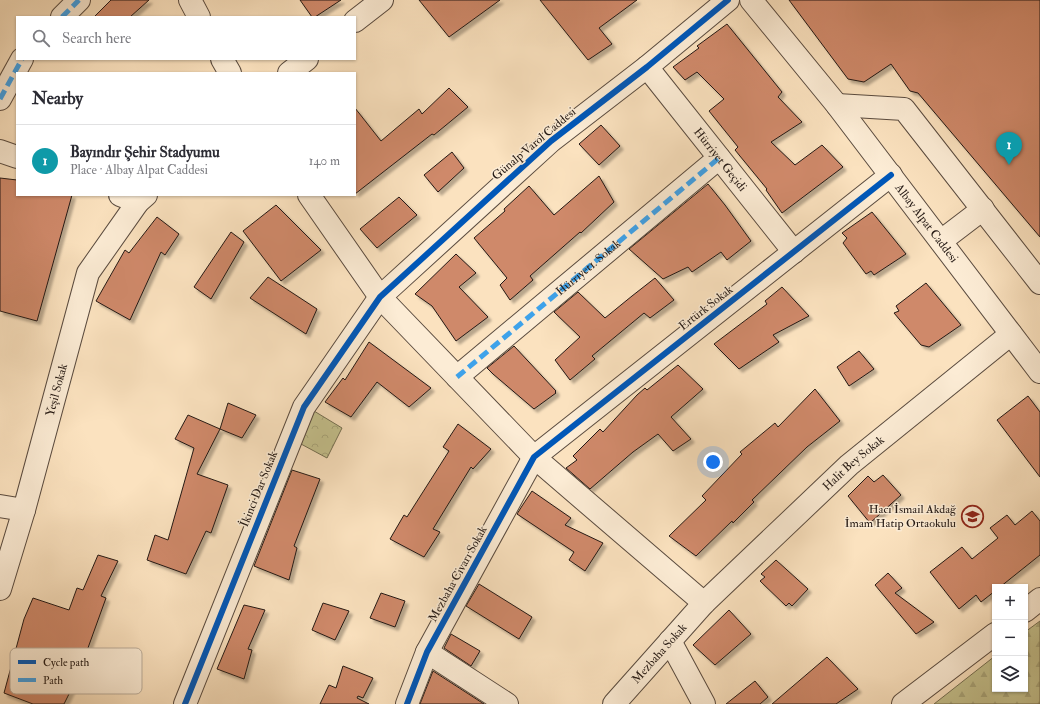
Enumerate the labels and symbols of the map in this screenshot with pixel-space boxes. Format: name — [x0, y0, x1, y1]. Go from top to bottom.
street label: Günalp Varol Caddesi — [489, 104, 579, 184]
street label: Hürriyet Geçidi — [691, 125, 750, 194]
pin: 1 — [996, 132, 1022, 165]
street label: Albay Alpat Caddesi — [891, 180, 962, 265]
street label: Hürriyet1. Sokak — [553, 236, 624, 299]
street label: Ertürk Sokak — [676, 282, 736, 334]
street label: Yeşil Sokak — [42, 362, 71, 418]
street label: Halit Bey Sokak — [819, 432, 887, 494]
street label: İkinci Dar Sokak — [237, 448, 281, 529]
your location — [703, 452, 723, 472]
place label: Hacı İsmail Akdağ İmam Hatip Ortaokulu — [845, 502, 957, 531]
school or university icon: Hacı İsmail Akdağ İmam Hatip Ortaokulu — [959, 503, 985, 529]
street label: Mezbaha Civarı Sokak — [425, 523, 491, 625]
street label: Mezbaha Sokak — [628, 620, 690, 686]
legend — [10, 648, 142, 694]
text: Cycle path — [43, 656, 89, 670]
text: Path — [43, 674, 63, 687]

